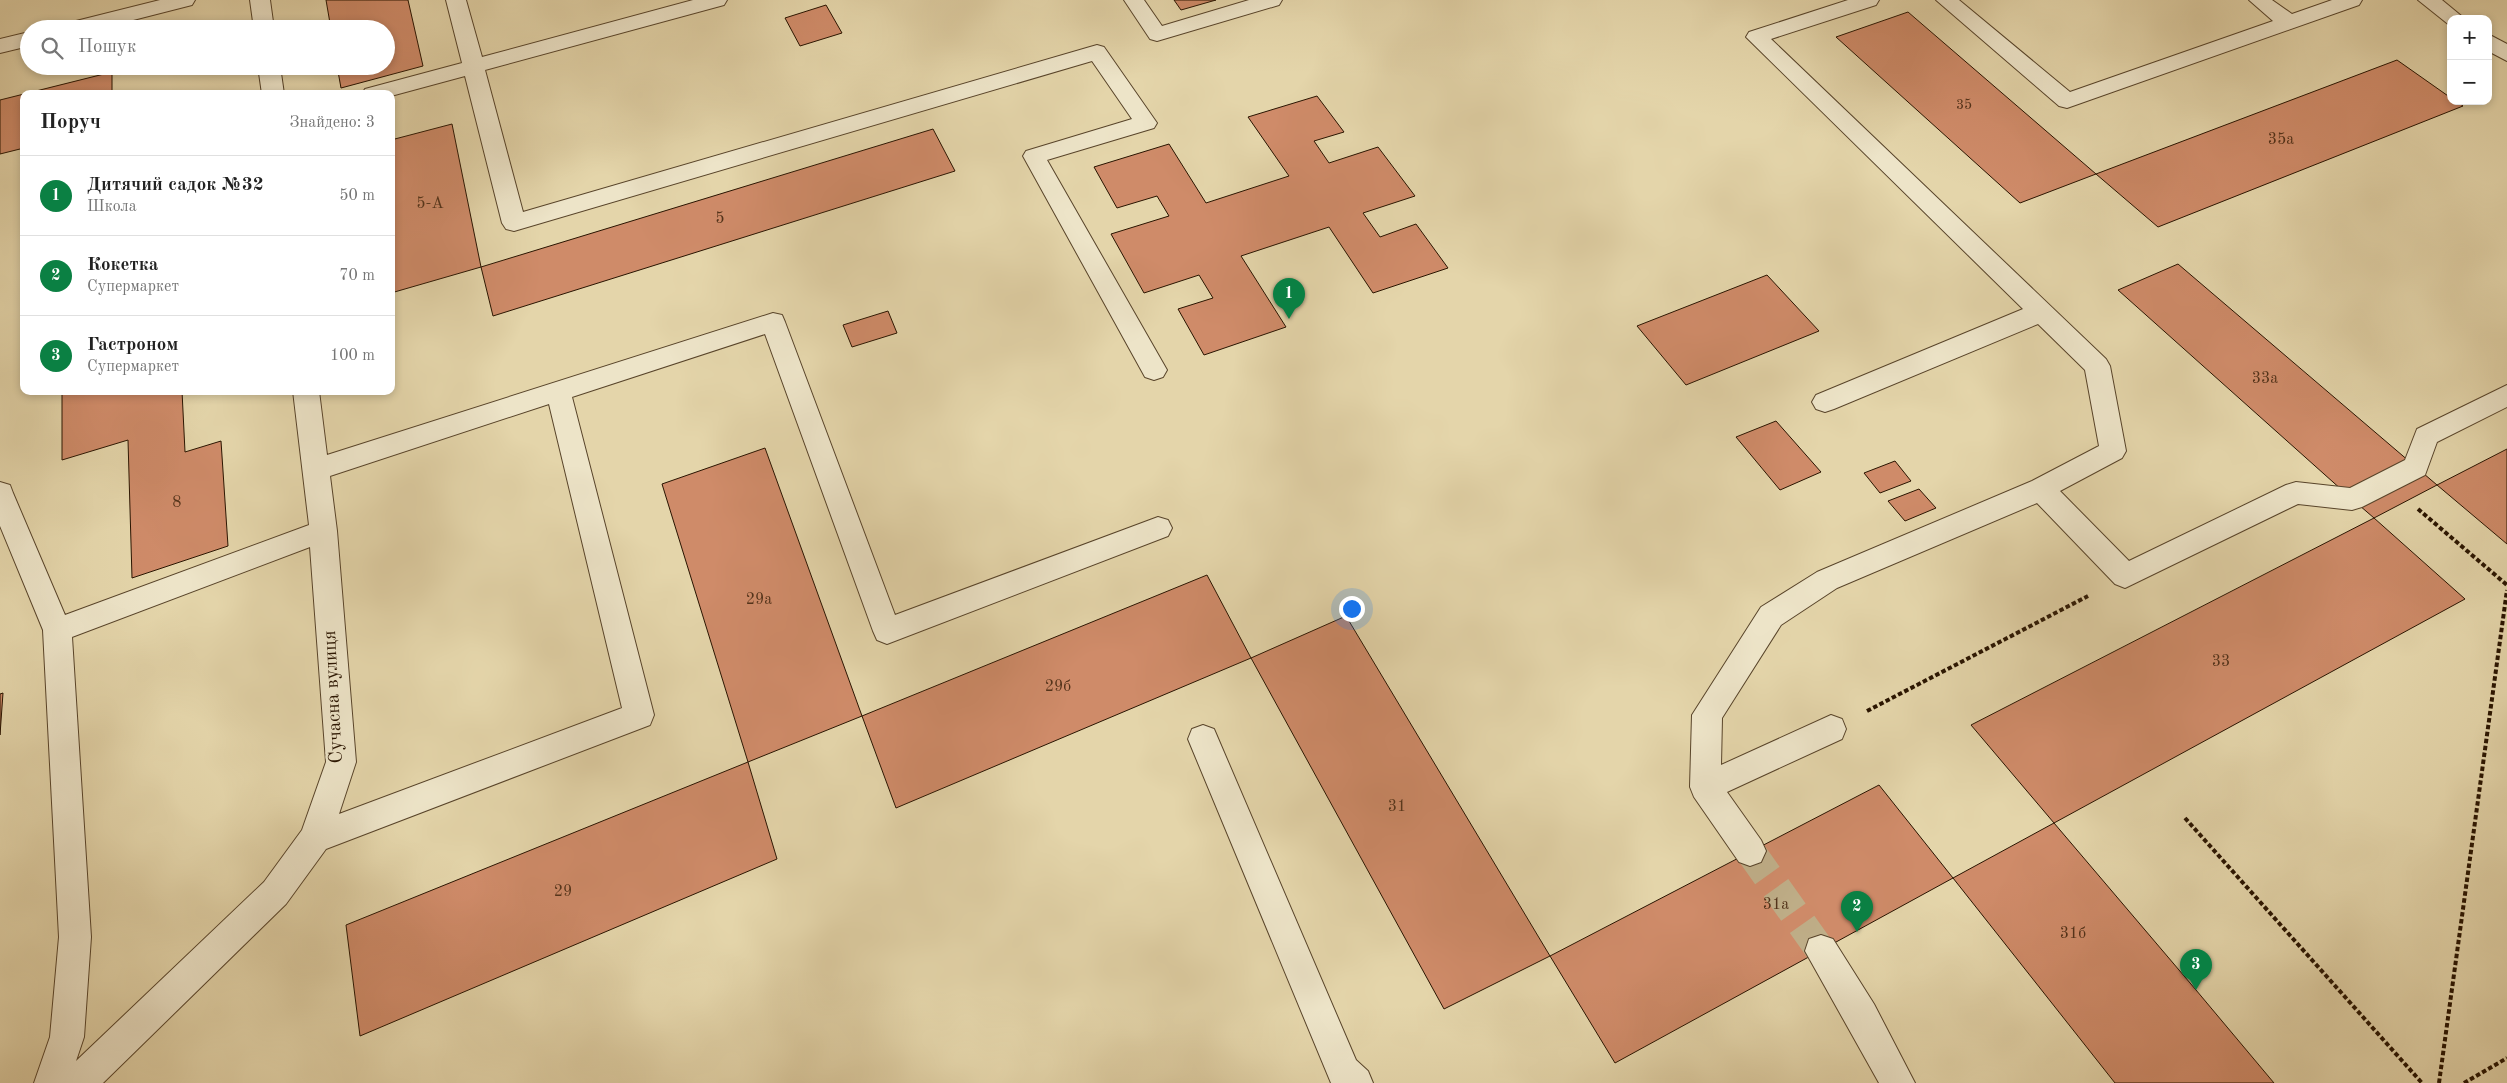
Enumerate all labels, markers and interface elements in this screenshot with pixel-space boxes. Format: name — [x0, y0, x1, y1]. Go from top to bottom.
map controls — [2447, 15, 2492, 105]
button: + — [2447, 15, 2492, 60]
search box — [20, 20, 395, 75]
icon: search — [38, 34, 66, 62]
text: Пошук — [78, 38, 136, 57]
button: − — [2447, 60, 2492, 105]
house number: 35 — [1956, 98, 1972, 112]
text: Поруч — [40, 112, 101, 133]
text: Знайдено: 3 — [290, 115, 375, 131]
house number: 35а — [2268, 132, 2294, 148]
text: Дитячий садок №32 — [87, 176, 264, 195]
text: 1 — [51, 188, 61, 204]
text: 50 m — [339, 188, 375, 204]
house number: 5-А — [416, 196, 444, 212]
text: Школа — [87, 199, 137, 215]
house number: 5 — [715, 211, 725, 227]
text: Кокетка — [87, 256, 158, 275]
text: 2 — [51, 268, 61, 284]
text: 70 m — [339, 268, 375, 284]
pin: 1 — [1273, 278, 1305, 319]
text: Супермаркет — [87, 279, 179, 295]
text: Гастроном — [87, 336, 178, 355]
text: 3 — [51, 348, 61, 364]
text: 100 m — [330, 348, 375, 364]
text: Супермаркет — [87, 359, 179, 375]
house number: 33а — [2252, 371, 2278, 387]
house number: 8 — [172, 495, 182, 511]
house number: 29а — [746, 592, 772, 608]
your location — [1339, 596, 1365, 622]
street label: Сучасна вулиця — [321, 630, 347, 764]
house number: 33 — [2212, 654, 2230, 670]
house number: 29б — [1045, 679, 1071, 695]
house number: 31 — [1388, 799, 1406, 815]
house number: 29 — [554, 884, 572, 900]
pin: 2 — [1841, 891, 1873, 932]
house number: 31а — [1763, 897, 1789, 913]
house number: 31б — [2060, 926, 2086, 942]
pin: 3 — [2180, 949, 2212, 990]

